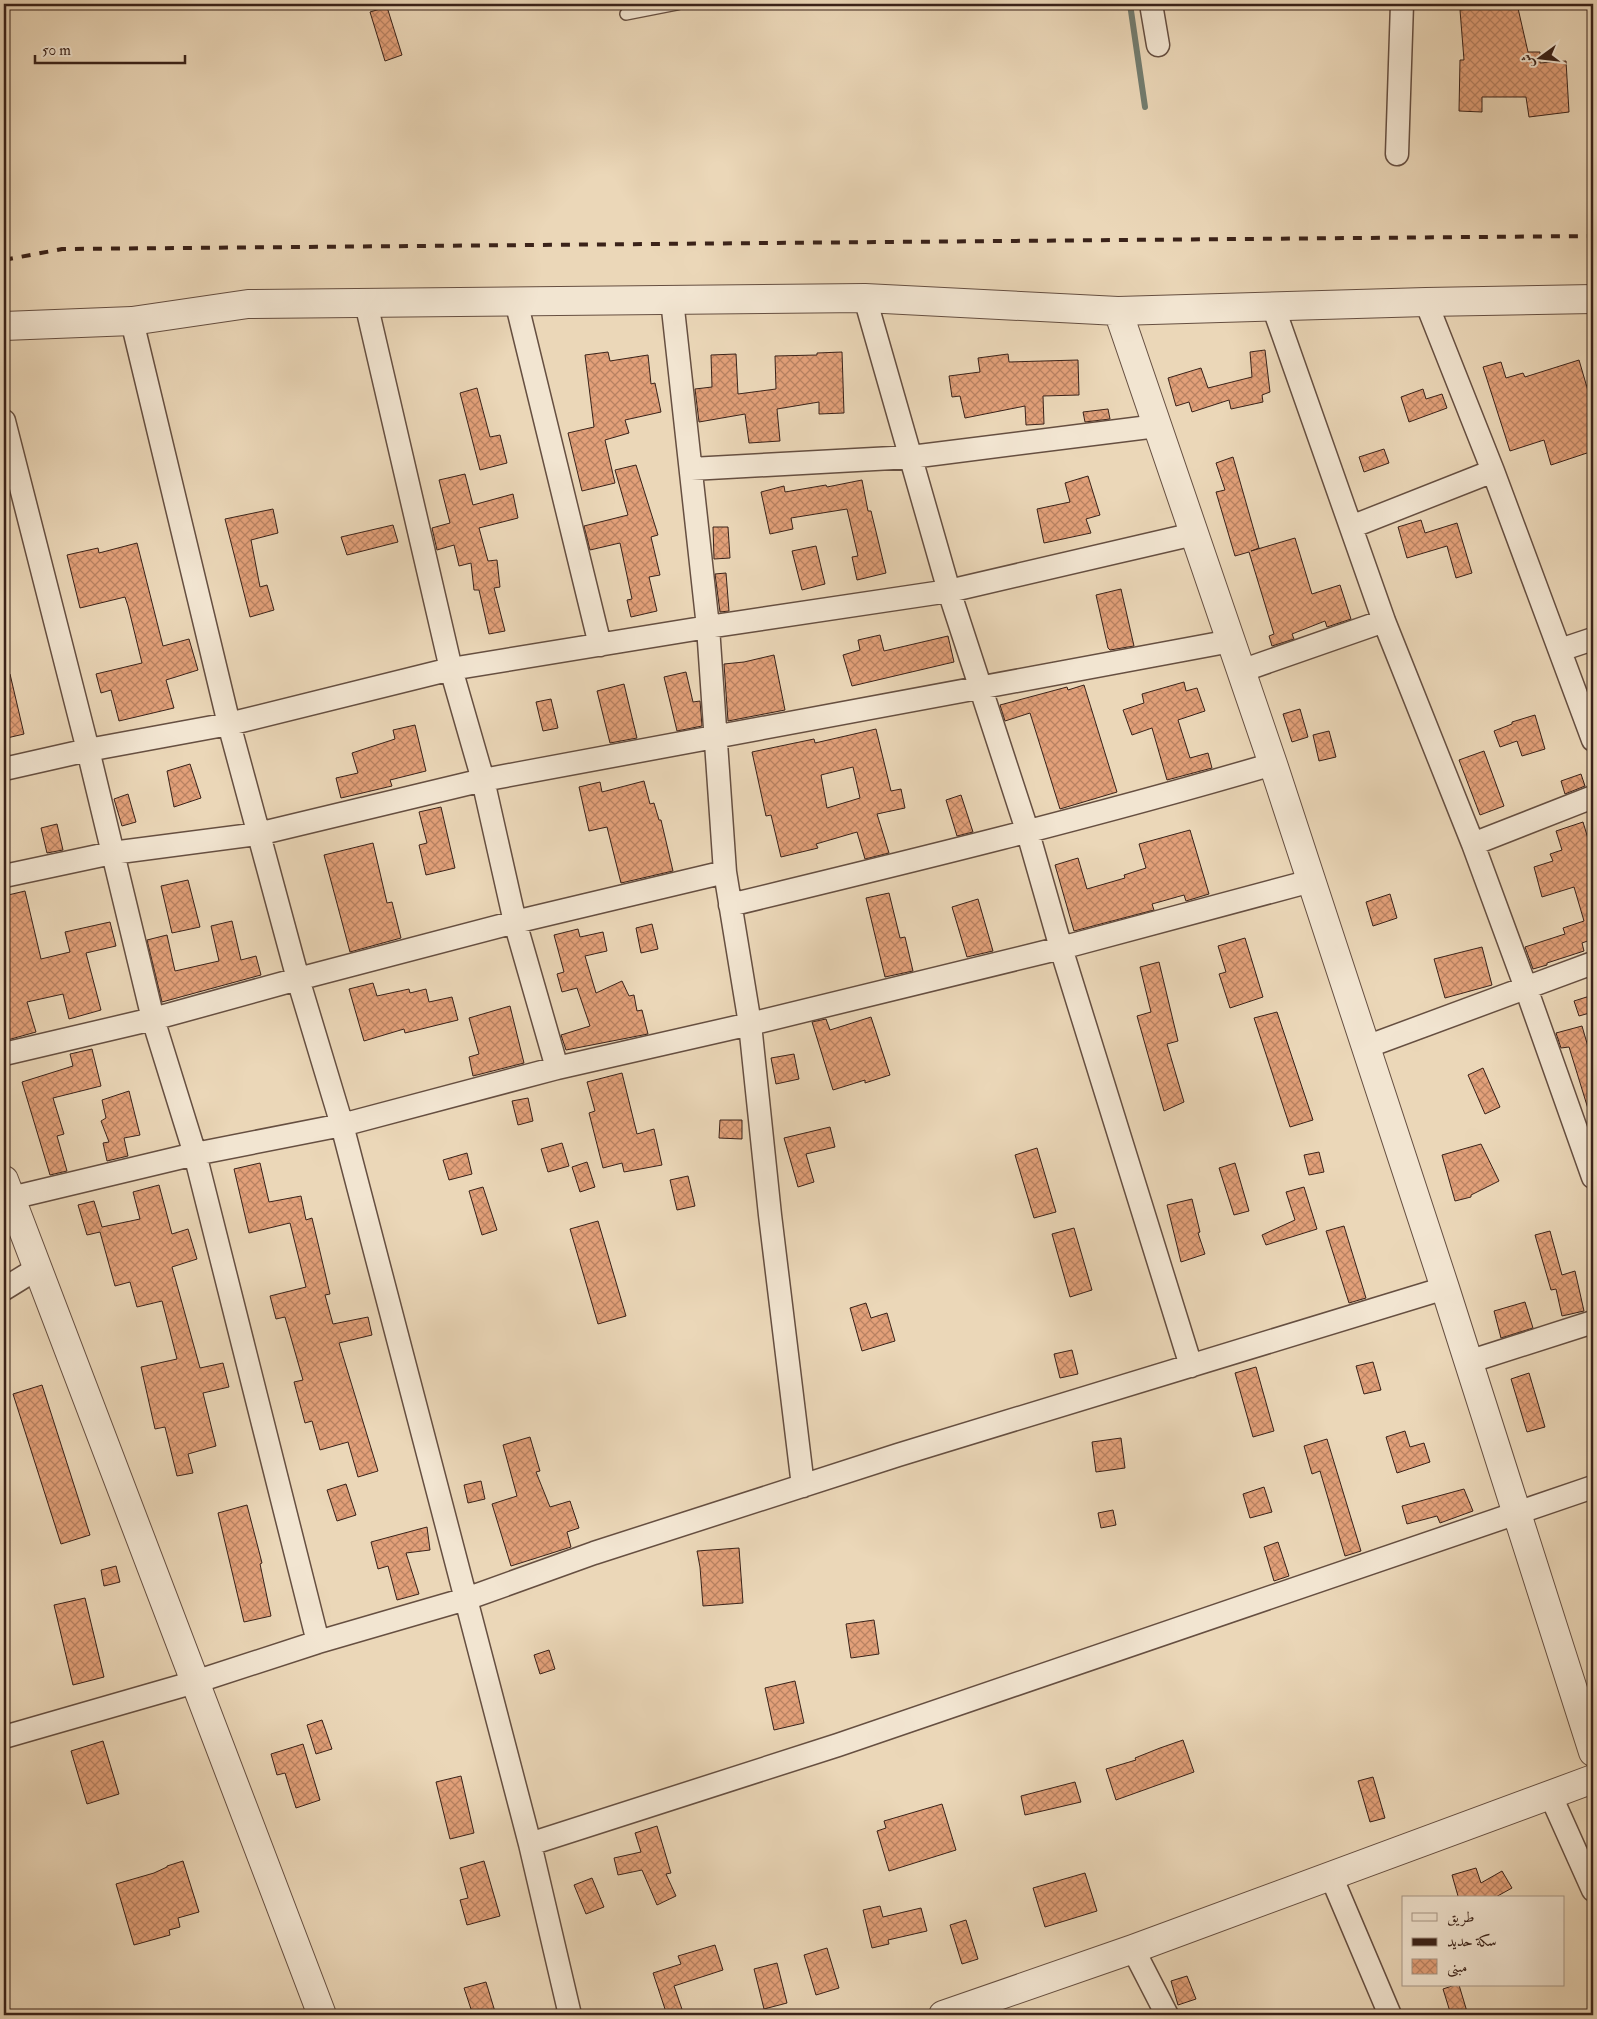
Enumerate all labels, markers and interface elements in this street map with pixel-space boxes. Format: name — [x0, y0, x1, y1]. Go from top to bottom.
scale bar — [35, 32, 185, 64]
north arrow — [1514, 32, 1564, 82]
text: 50 m — [42, 41, 71, 60]
text: ش — [1518, 52, 1538, 70]
legend — [1402, 1896, 1564, 1986]
text: طريق — [1447, 1908, 1474, 1927]
text: سكة حديد — [1447, 1932, 1497, 1951]
text: مبنى — [1447, 1958, 1467, 1978]

